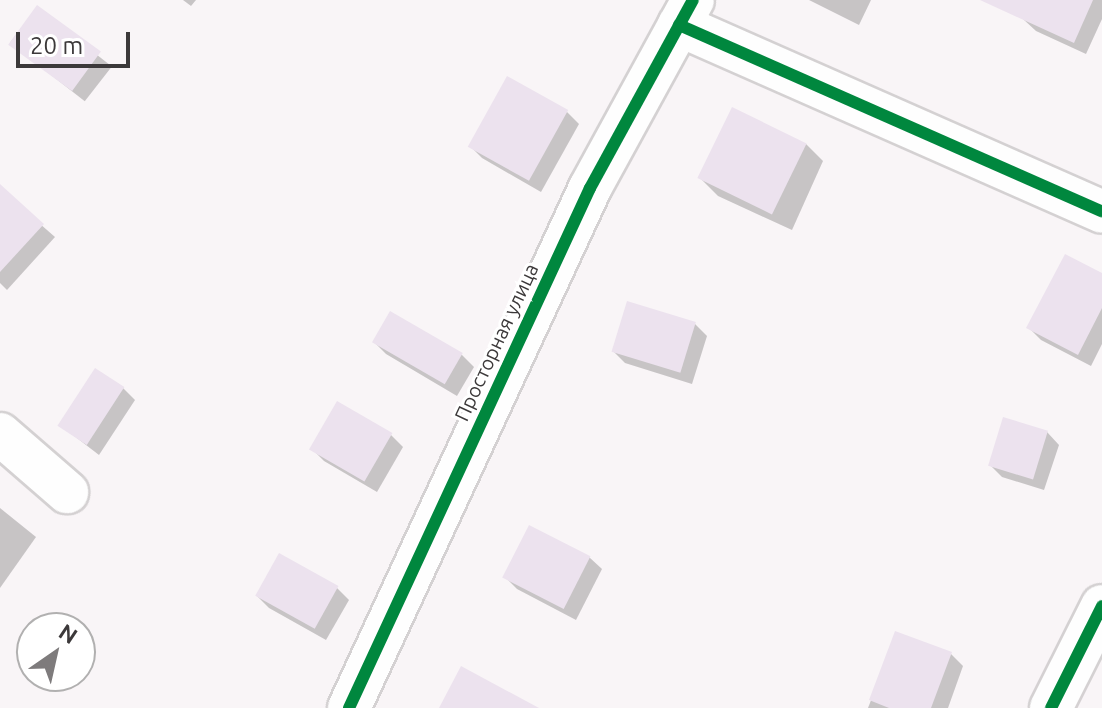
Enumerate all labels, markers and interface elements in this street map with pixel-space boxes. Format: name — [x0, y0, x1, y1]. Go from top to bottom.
scale bar — [20, 16, 134, 66]
text: 20 m — [30, 32, 83, 59]
street label: Просторная улица — [449, 259, 543, 425]
north arrow — [16, 612, 96, 692]
text: N — [55, 618, 82, 648]

